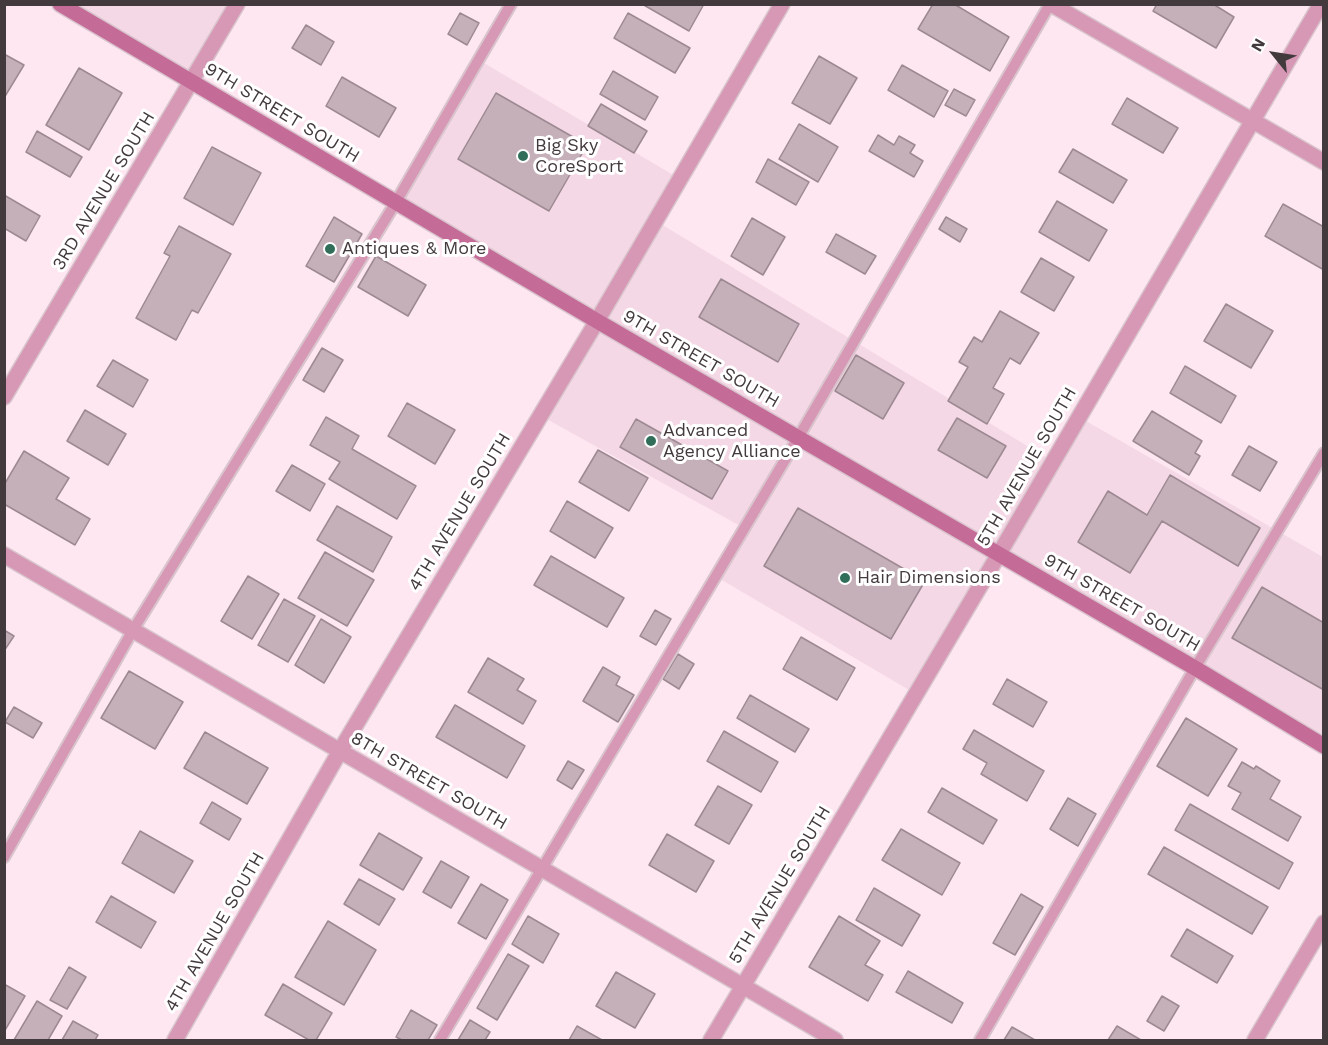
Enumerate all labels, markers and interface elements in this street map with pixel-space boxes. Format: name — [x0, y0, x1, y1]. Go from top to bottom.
north arrow — [1244, 24, 1304, 84]
text: N — [1247, 35, 1269, 55]
street label: 9TH STREET SOUTH — [201, 58, 363, 168]
street label: 3RD AVENUE SOUTH — [48, 108, 160, 274]
place label: Big Sky CoreSport — [535, 135, 623, 178]
marker: Big Sky CoreSport — [516, 149, 530, 163]
place label: Antiques & More — [342, 238, 486, 260]
marker: Antiques & More — [323, 242, 337, 256]
street label: 9TH STREET SOUTH — [619, 305, 783, 413]
street label: 5TH AVENUE SOUTH — [973, 384, 1081, 550]
place label: Advanced Agency Alliance — [663, 420, 801, 462]
street label: 4TH AVENUE SOUTH — [404, 429, 516, 595]
marker: Advanced Agency Alliance — [644, 434, 658, 448]
street label: 9TH STREET SOUTH — [1040, 549, 1204, 657]
place label: Hair Dimensions — [857, 567, 1001, 589]
marker: Hair Dimensions — [838, 571, 852, 585]
street label: 8TH STREET SOUTH — [347, 727, 511, 835]
street label: 5TH AVENUE SOUTH — [724, 802, 836, 968]
street label: 4TH AVENUE SOUTH — [161, 849, 269, 1015]

